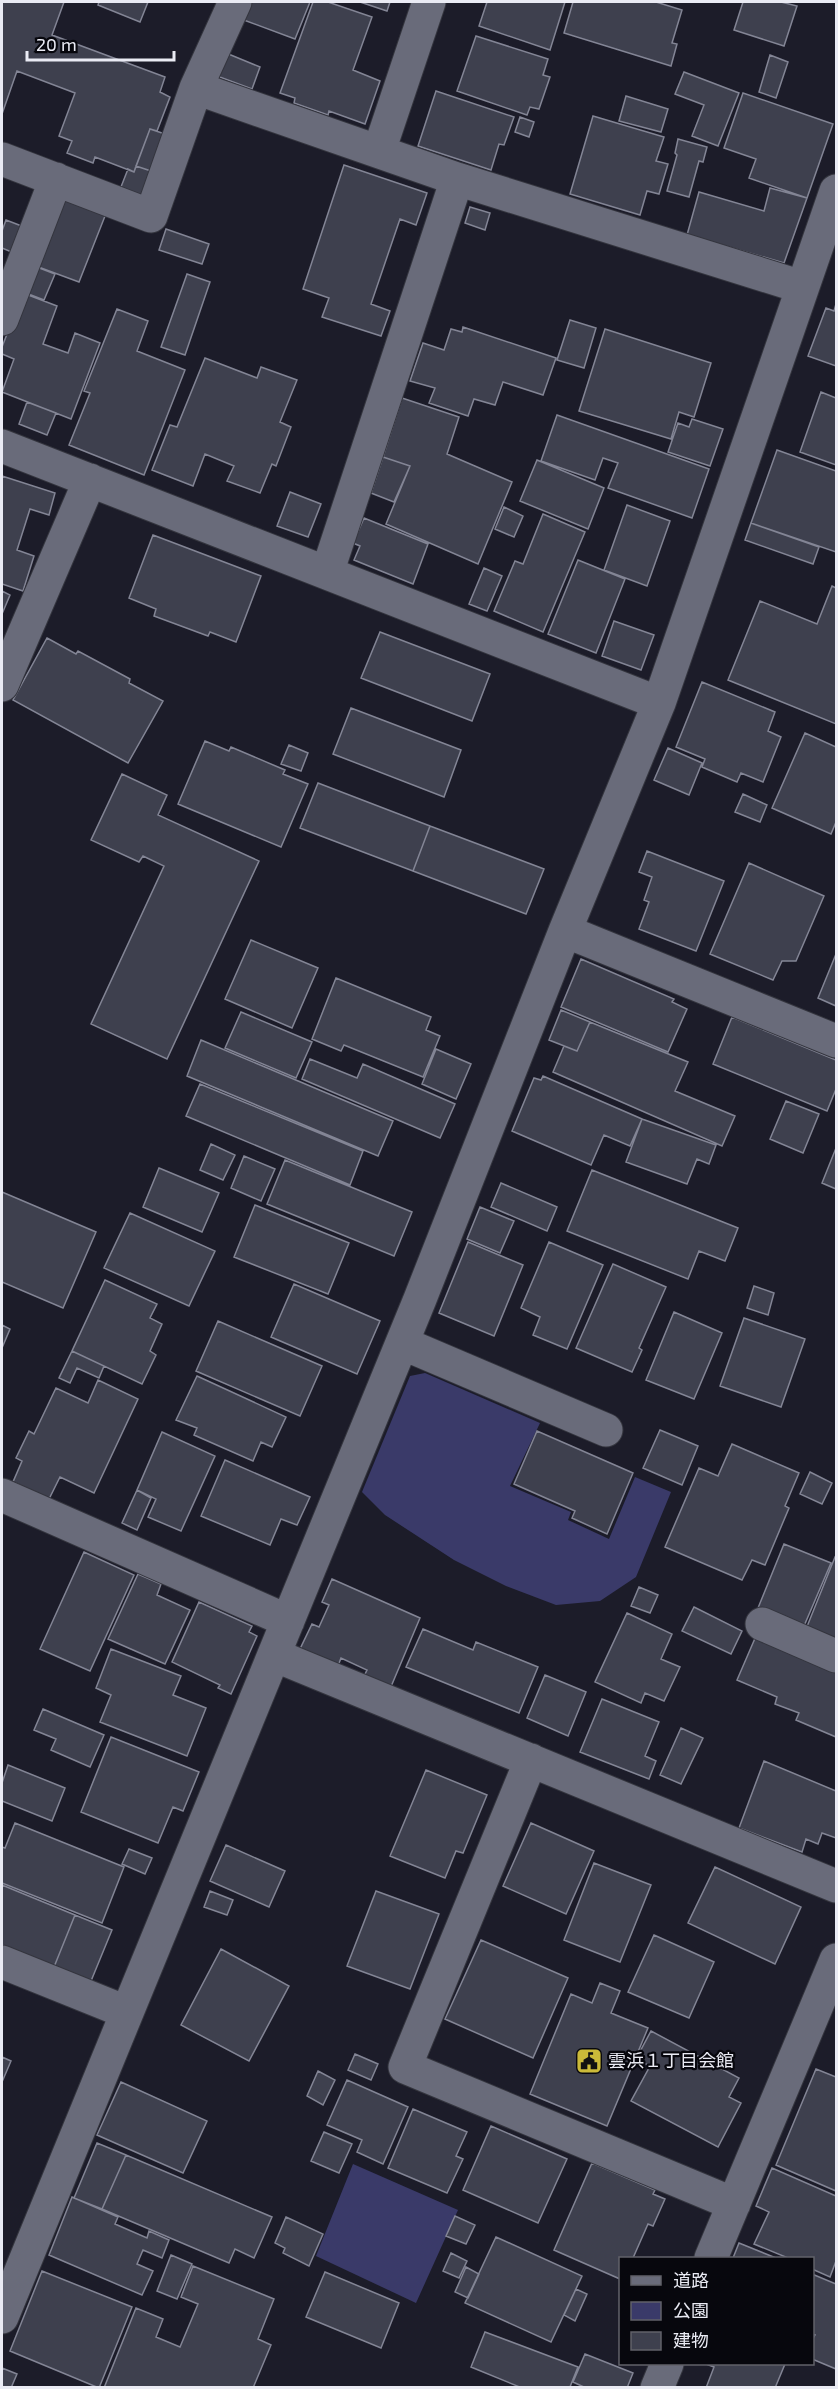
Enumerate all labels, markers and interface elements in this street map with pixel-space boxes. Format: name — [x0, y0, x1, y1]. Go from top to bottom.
scale bar — [27, 24, 174, 62]
text: 20 m — [36, 33, 77, 55]
public building icon: 雲浜１丁目会館 — [574, 2046, 604, 2076]
place label: 雲浜１丁目会館 — [608, 2049, 734, 2071]
legend — [619, 2257, 814, 2365]
text: 道路 — [673, 2269, 709, 2291]
text: 公園 — [673, 2299, 709, 2321]
text: 建物 — [673, 2329, 709, 2351]

